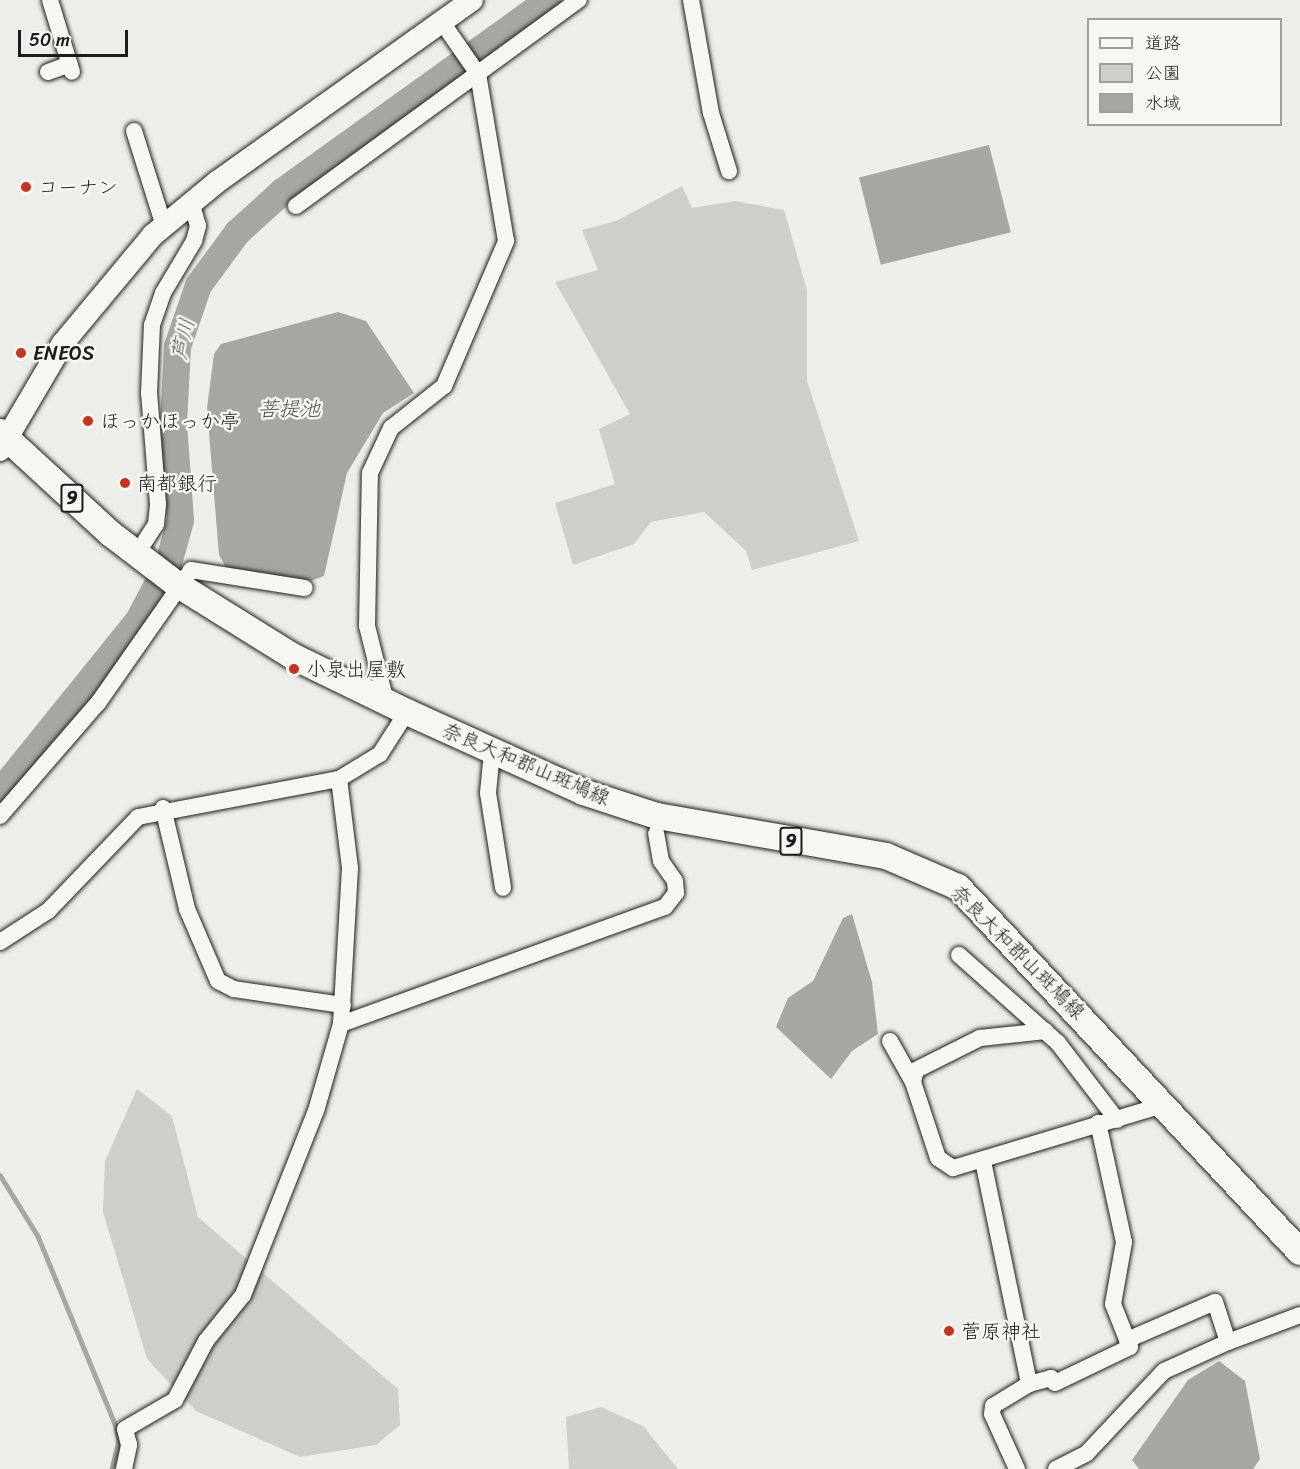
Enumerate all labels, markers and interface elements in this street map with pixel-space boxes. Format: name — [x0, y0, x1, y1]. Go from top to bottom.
scale bar — [21, 18, 130, 56]
legend — [1087, 18, 1282, 126]
text: 50 m — [29, 24, 70, 56]
text: 道路 — [1145, 27, 1181, 59]
text: 公園 — [1145, 57, 1181, 89]
text: 水域 — [1145, 87, 1181, 119]
place label: コーナン — [38, 175, 118, 199]
marker: コーナン — [19, 180, 33, 194]
water label: 芦川 — [166, 316, 200, 362]
place label: ENEOS — [33, 341, 95, 365]
marker: ENEOS — [14, 346, 28, 360]
water label: 菩提池 — [258, 396, 320, 422]
place label: ほっかほっか亭 — [100, 409, 240, 433]
marker: ほっかほっか亭 — [81, 414, 95, 428]
place label: 南都銀行 — [137, 471, 217, 495]
marker: 南都銀行 — [118, 476, 132, 490]
road number: 9 — [60, 483, 84, 513]
place label: 小泉出屋敷 — [306, 657, 406, 681]
marker: 小泉出屋敷 — [287, 662, 301, 676]
street label: 奈良大和郡山斑鳩線 — [438, 718, 614, 810]
road number: 9 — [779, 826, 803, 856]
street label: 奈良大和郡山斑鳩線 — [946, 880, 1090, 1024]
place label: 菅原神社 — [961, 1319, 1041, 1343]
marker: 菅原神社 — [942, 1324, 956, 1338]

